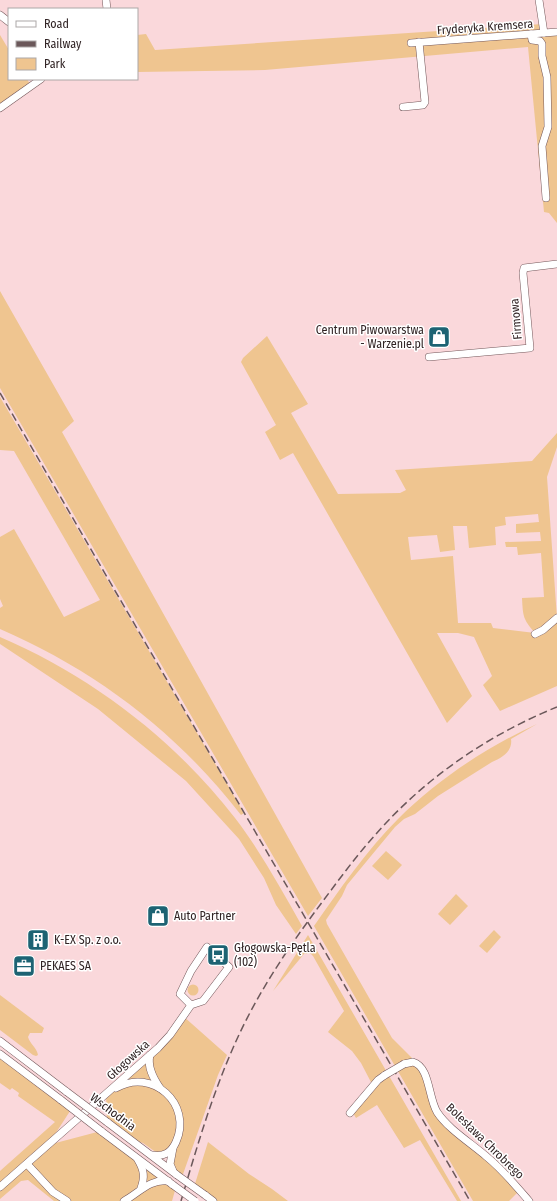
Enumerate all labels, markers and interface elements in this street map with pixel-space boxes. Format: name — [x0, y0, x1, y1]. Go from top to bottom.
legend — [8, 8, 138, 80]
text: Road — [44, 17, 69, 31]
street label: Fryderyka Kremsera — [436, 17, 534, 37]
text: Railway — [44, 37, 82, 51]
text: Park — [44, 57, 66, 71]
street label: Firmowa — [507, 298, 525, 340]
place label: Centrum Piwowarstwa - Warzenie.pl — [316, 323, 424, 351]
shop icon: Centrum Piwowarstwa - Warzenie.pl — [426, 324, 452, 350]
shop icon: Auto Partner — [145, 903, 171, 929]
place label: Auto Partner — [174, 909, 236, 923]
building icon: K-EX Sp. z o.o. — [25, 927, 51, 953]
place label: K-EX Sp. z o.o. — [54, 933, 122, 947]
place label: Głogowska-Pętla (102) — [234, 941, 316, 969]
bus stop icon: Głogowska-Pętla (102) — [205, 942, 231, 968]
office icon: PEKAES SA — [11, 953, 37, 979]
place label: PEKAES SA — [40, 959, 92, 973]
street label: Głogowska — [104, 1037, 152, 1083]
street label: Wschodnia — [87, 1090, 139, 1134]
street label: Bolesława Chrobrego — [443, 1100, 527, 1182]

